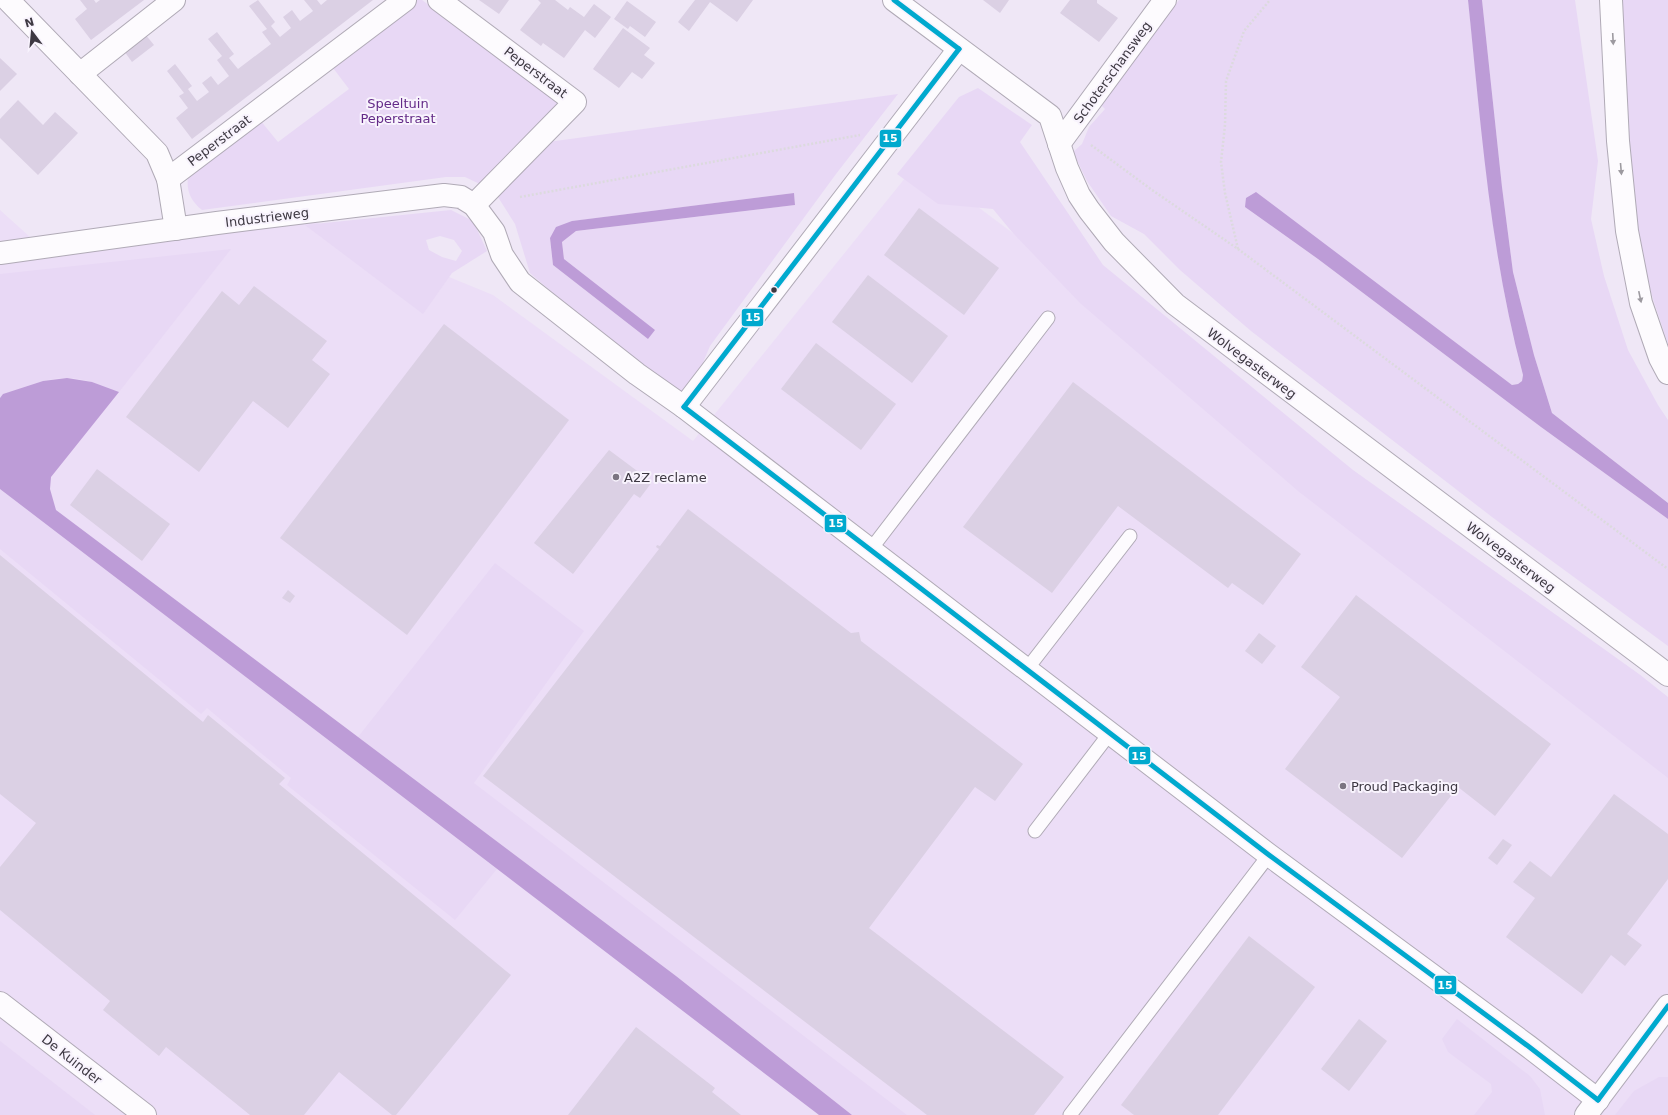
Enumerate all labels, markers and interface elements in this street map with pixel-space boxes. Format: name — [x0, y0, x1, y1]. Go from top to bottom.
north arrow — [12, 12, 52, 52]
text: N — [23, 15, 36, 30]
street label: Schoterschansweg — [1070, 19, 1154, 126]
one-way arrow — [1610, 33, 1617, 45]
street label: Peperstraat — [501, 44, 570, 101]
park label: Speeltuin Peperstraat — [360, 96, 436, 126]
street label: Peperstraat — [185, 112, 254, 169]
line badge: 15 — [879, 129, 902, 148]
text: 15 — [882, 132, 898, 145]
one-way arrow — [1617, 163, 1624, 175]
street label: Industrieweg — [224, 205, 310, 230]
unlabelled marker — [769, 285, 779, 295]
one-way arrow — [1638, 291, 1644, 303]
line badge: 15 — [741, 308, 764, 327]
text: 15 — [745, 311, 761, 324]
street label: Wolvegasterweg — [1204, 325, 1299, 402]
place label: A2Z reclame — [624, 470, 707, 485]
marker: A2Z reclame — [611, 472, 621, 482]
line badge: 15 — [824, 514, 847, 533]
text: 15 — [828, 517, 844, 530]
street label: Wolvegasterweg — [1463, 519, 1558, 596]
line badge: 15 — [1128, 746, 1151, 765]
text: 15 — [1131, 750, 1147, 763]
place label: Proud Packaging — [1351, 779, 1458, 794]
marker: Proud Packaging — [1338, 781, 1348, 791]
line badge: 15 — [1434, 975, 1457, 995]
text: 15 — [1437, 979, 1453, 992]
street label: De Kuinder — [39, 1031, 105, 1088]

